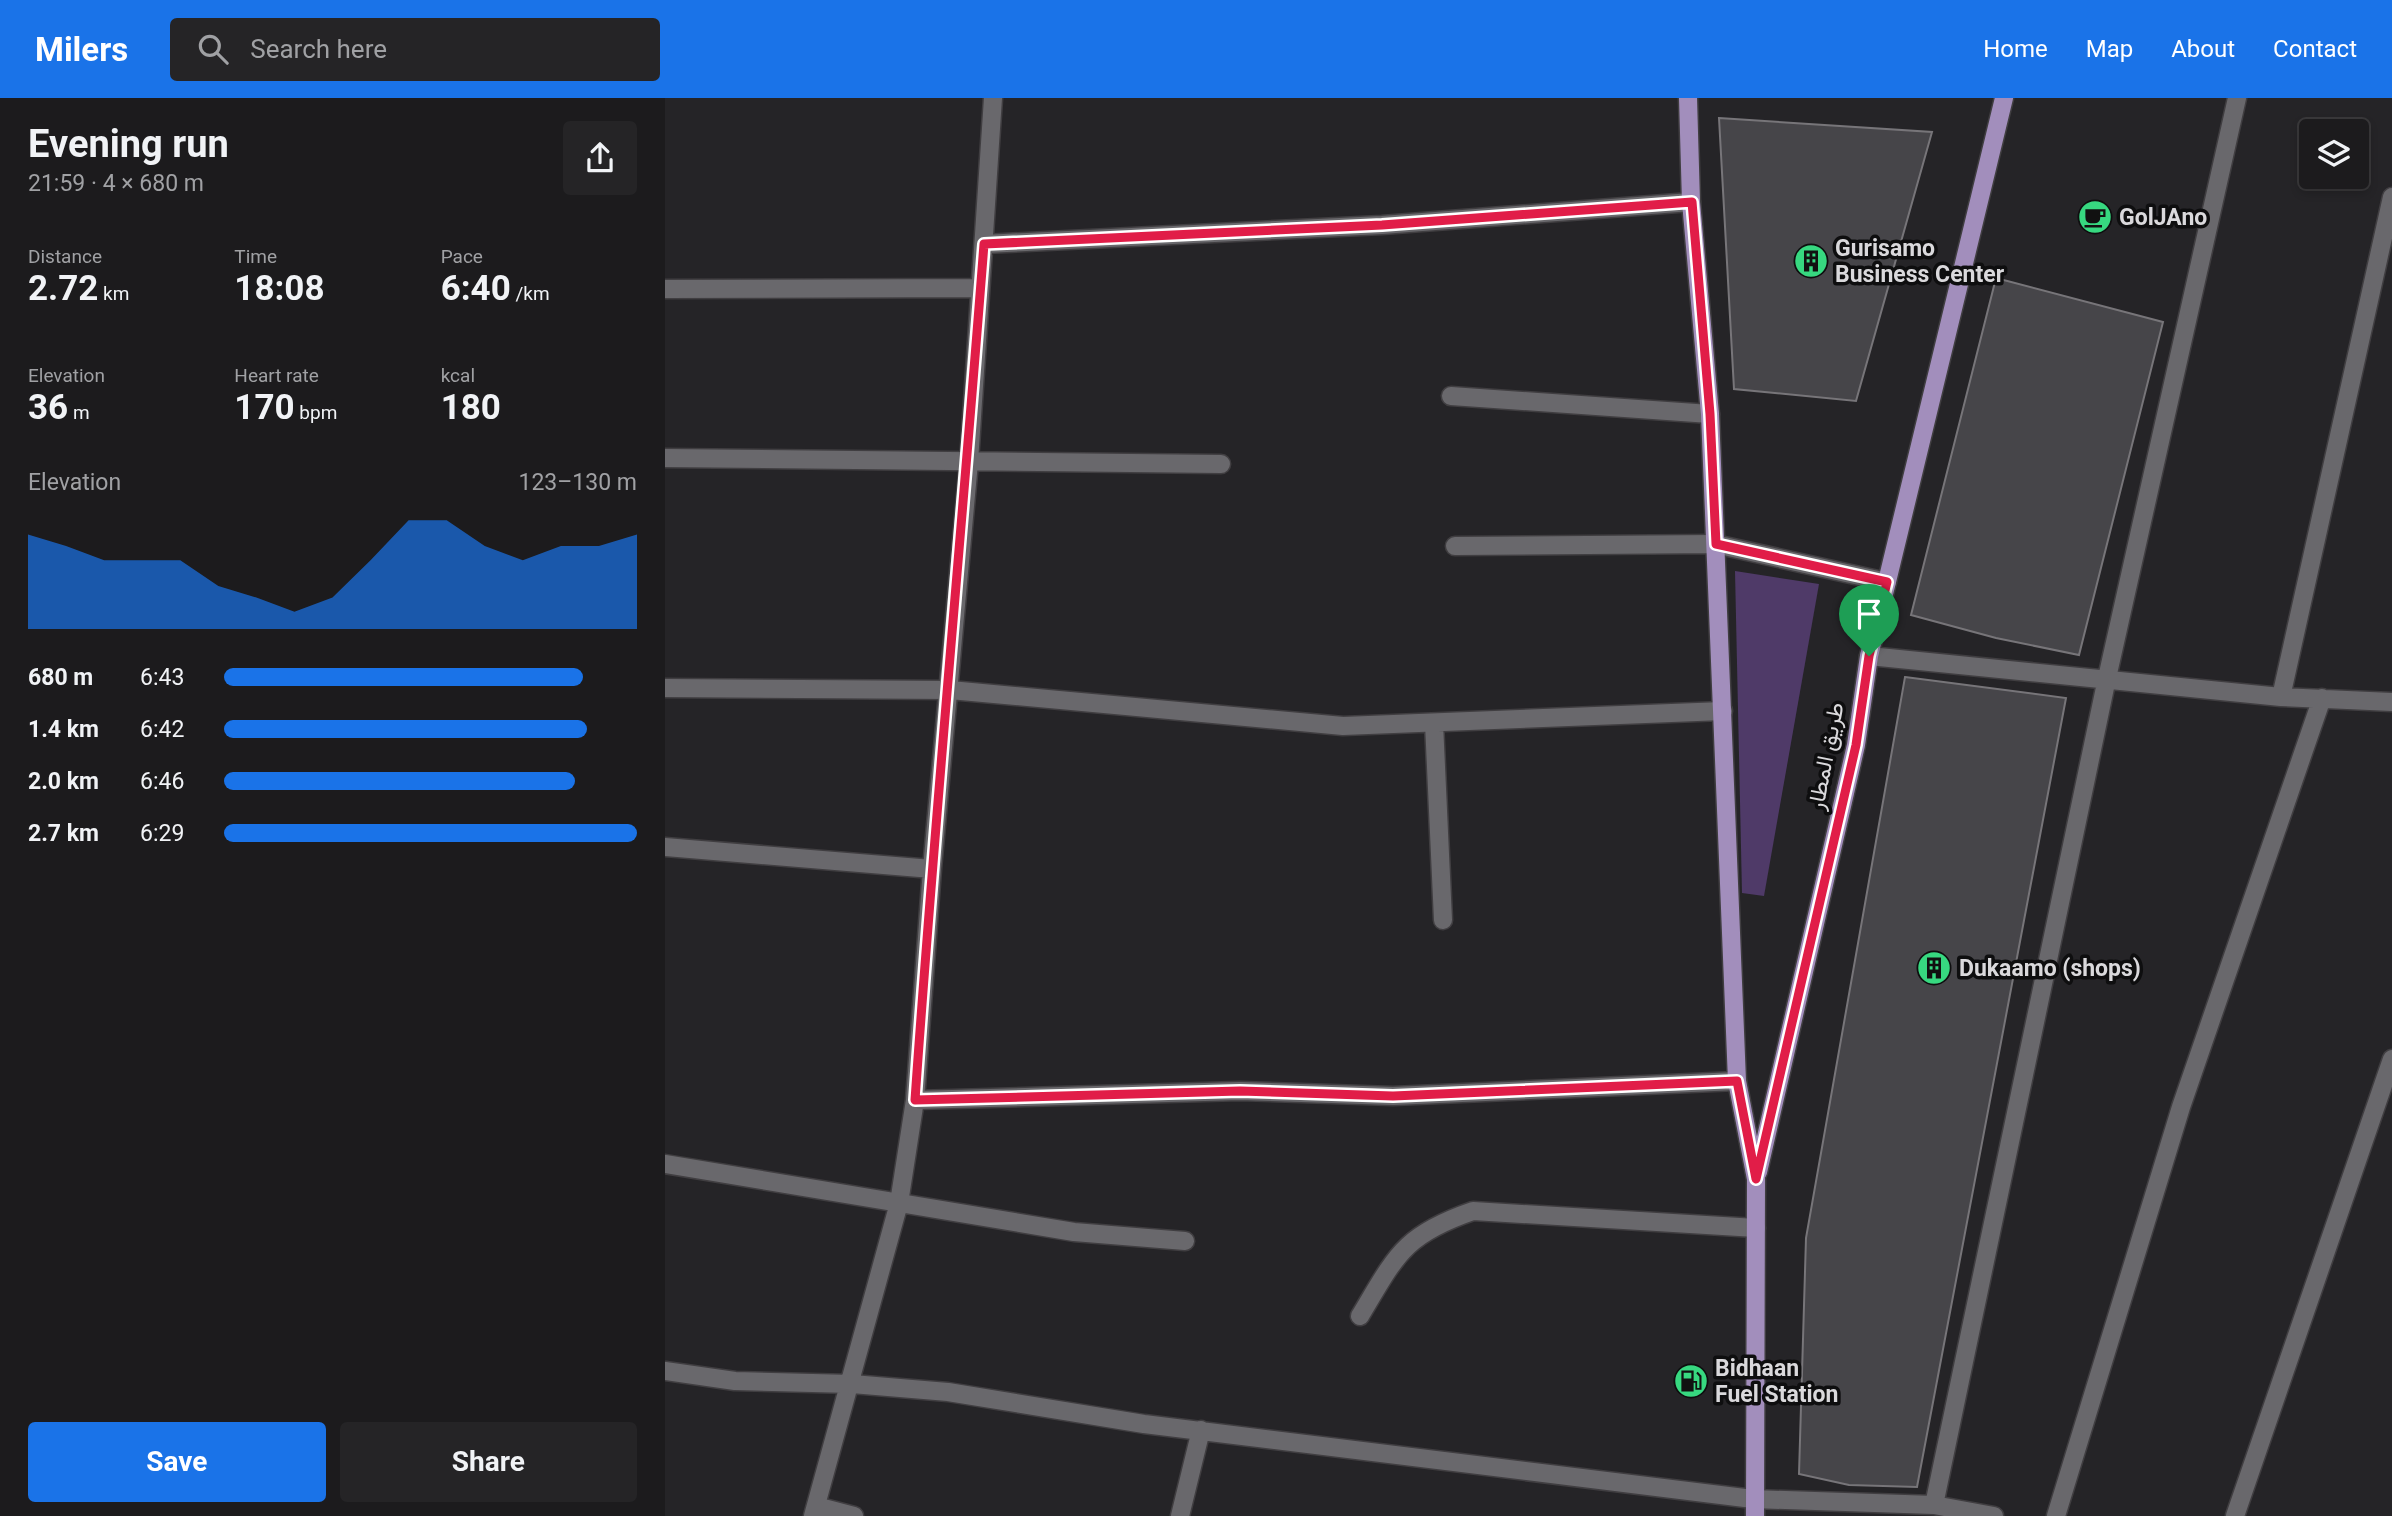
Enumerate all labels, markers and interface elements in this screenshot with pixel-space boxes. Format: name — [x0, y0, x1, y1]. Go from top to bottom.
search box — [170, 18, 660, 81]
text: Milers — [35, 30, 128, 69]
icon: search — [194, 30, 232, 68]
text: Search here — [250, 34, 387, 64]
text: Home — [1983, 35, 2048, 63]
text: Map — [2086, 35, 2133, 63]
text: About — [2171, 35, 2235, 63]
text: Contact — [2273, 35, 2357, 63]
map controls — [2299, 119, 2369, 189]
button: layers — [2299, 119, 2369, 189]
button: share — [563, 121, 637, 195]
text: Evening run — [28, 122, 229, 166]
text: 21:59 · 4 × 680 m — [28, 170, 204, 197]
cafe icon: GolJAno — [2076, 198, 2114, 236]
place label: GolJAno — [2119, 204, 2207, 231]
place label: Gurisamo Business Center — [1835, 235, 2005, 288]
building icon: Gurisamo Business Center — [1792, 242, 1830, 280]
text: Distance — [28, 245, 102, 268]
text: Time — [234, 245, 277, 268]
text: Pace — [441, 245, 483, 268]
text: 2.72 — [28, 268, 98, 309]
text: 18:08 — [234, 268, 325, 309]
text: 6:40 — [441, 268, 511, 309]
text: km — [98, 282, 129, 305]
text: /km — [511, 282, 550, 305]
text: Elevation — [28, 364, 105, 387]
text: Heart rate — [234, 364, 319, 387]
text: kcal — [441, 364, 475, 387]
text: 36 — [28, 387, 68, 428]
text: 170 — [234, 387, 295, 428]
text: 180 — [441, 387, 501, 428]
text: m — [68, 401, 90, 424]
text: bpm — [295, 401, 337, 424]
text: Elevation — [28, 469, 121, 496]
text: 123–130 m — [518, 469, 637, 496]
pin — [1839, 584, 1899, 656]
icon: arrive — [1850, 595, 1888, 633]
text: 680 m — [28, 664, 93, 691]
text: 6:43 — [140, 664, 184, 691]
street label: طريق المطار — [1802, 700, 1851, 813]
text: 1.4 km — [28, 716, 99, 743]
text: 6:42 — [140, 716, 184, 743]
text: 2.0 km — [28, 768, 99, 795]
text: 6:46 — [140, 768, 184, 795]
text: 2.7 km — [28, 820, 99, 847]
text: 6:29 — [140, 820, 184, 847]
building icon: Dukaamo (shops) — [1915, 949, 1953, 987]
place label: Dukaamo (shops) — [1959, 955, 2141, 982]
place label: Bidhaan Fuel Station — [1715, 1355, 1838, 1408]
fuel station icon: Bidhaan Fuel Station — [1672, 1362, 1710, 1400]
button: Save — [28, 1422, 326, 1502]
button: Share — [340, 1422, 637, 1502]

